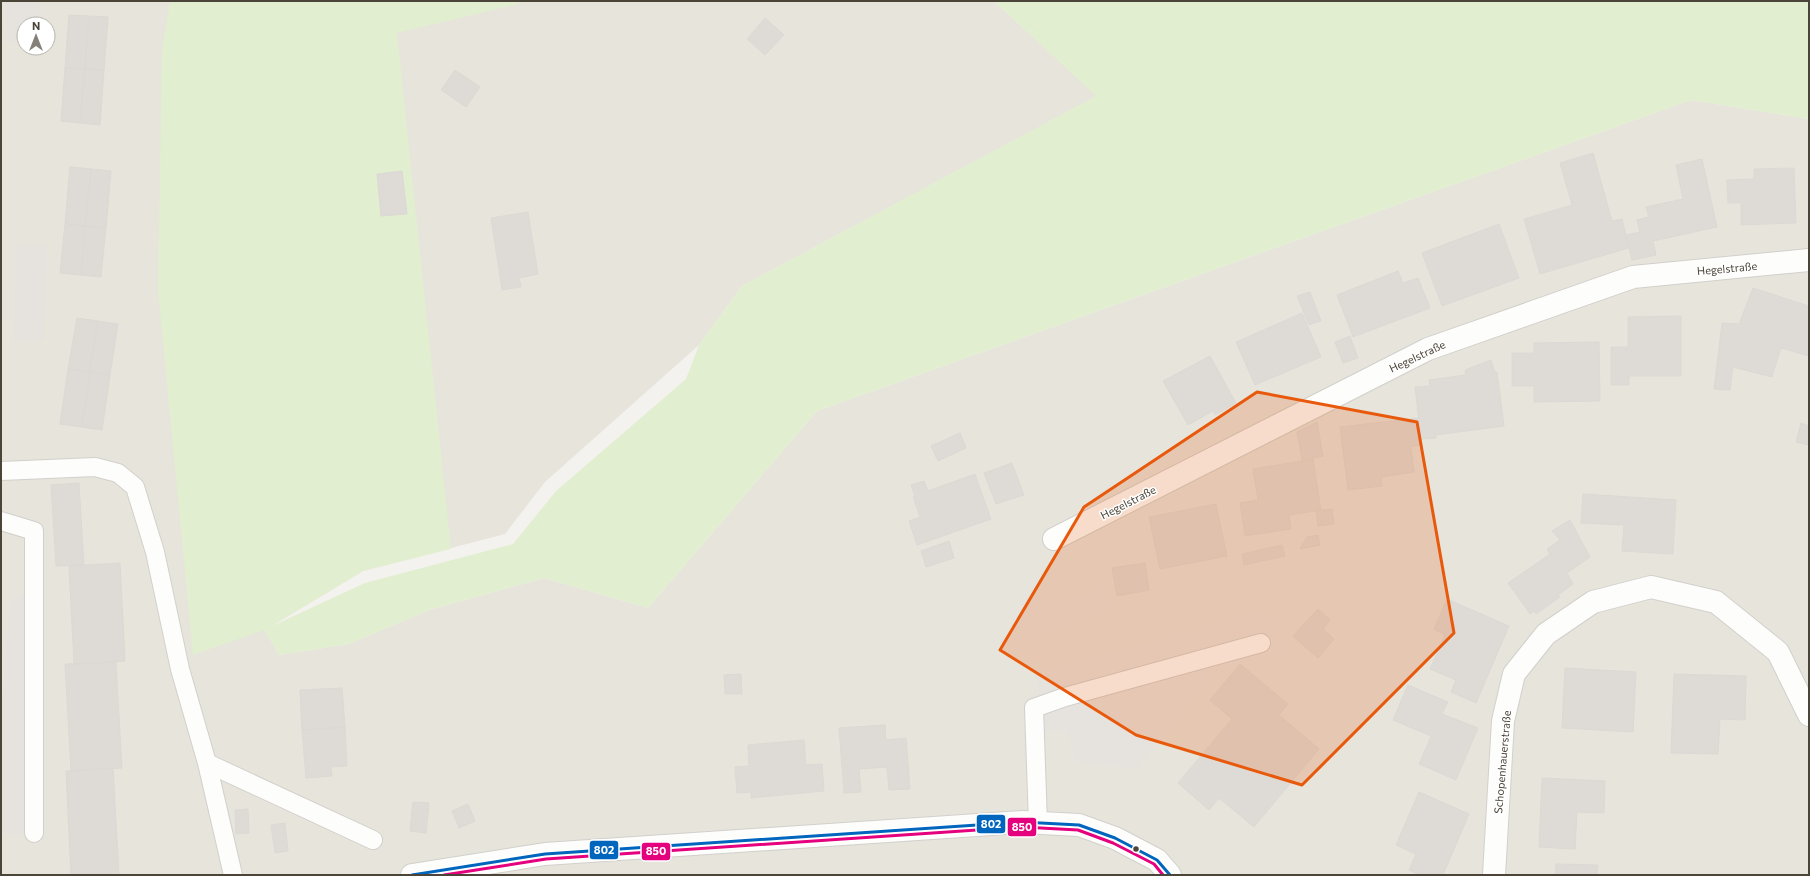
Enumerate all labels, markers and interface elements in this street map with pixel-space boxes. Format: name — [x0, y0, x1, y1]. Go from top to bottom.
north arrow — [16, 16, 56, 56]
text: N — [32, 19, 40, 32]
street label: Hegelstraße — [1696, 259, 1758, 277]
street label: Hegelstraße — [1387, 337, 1447, 375]
street label: Hegelstraße — [1098, 482, 1158, 522]
street label: Schopenhauerstraße — [1491, 710, 1513, 814]
line badge: 802 — [976, 814, 1006, 834]
text: 802 — [981, 817, 1001, 830]
line badge: 850 — [1007, 817, 1037, 837]
text: 850 — [1012, 820, 1032, 833]
line badge: 802 — [589, 840, 619, 860]
line badge: 850 — [641, 842, 671, 861]
text: 802 — [594, 843, 614, 856]
text: 850 — [646, 844, 666, 857]
unlabelled marker — [1131, 844, 1141, 854]

